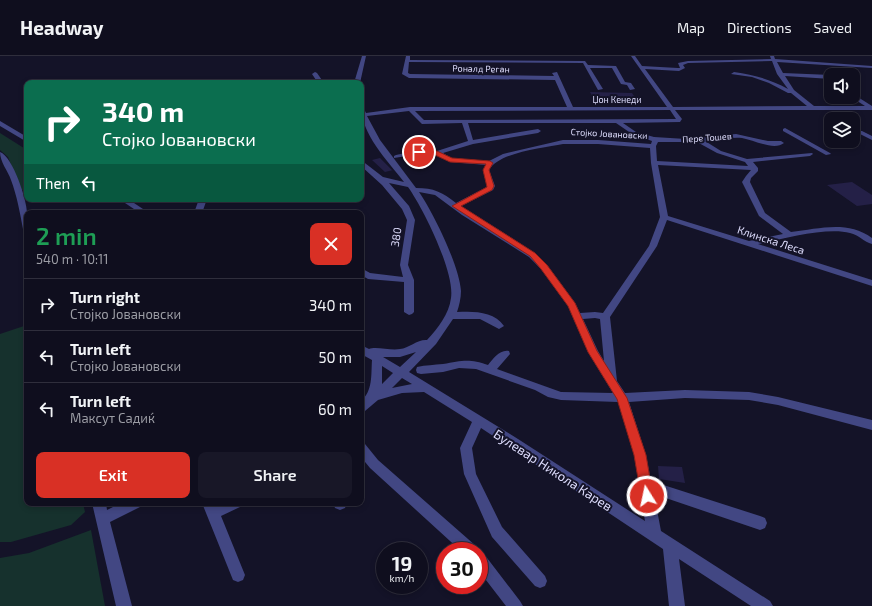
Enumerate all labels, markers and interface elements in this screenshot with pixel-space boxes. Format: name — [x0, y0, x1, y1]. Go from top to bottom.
text: Headway — [20, 16, 104, 39]
text: Map — [677, 19, 705, 36]
text: Directions — [727, 19, 792, 36]
text: Saved — [814, 19, 852, 36]
street label: Роналд Реган — [452, 62, 510, 75]
map controls — [824, 68, 860, 148]
button: sound — [824, 68, 860, 104]
text: 340 m — [102, 94, 184, 128]
street label: Џон Кенеди — [592, 94, 642, 105]
icon: right — [36, 96, 88, 148]
button: layers — [824, 112, 860, 148]
street label: Стојко Јовановски — [570, 126, 648, 141]
text: Стојко Јовановски — [102, 128, 256, 150]
street label: Пере Тошев — [682, 130, 732, 145]
pin — [402, 135, 436, 169]
icon: arrive — [408, 141, 430, 163]
icon: left — [78, 172, 100, 194]
text: Then — [36, 174, 70, 192]
text: 2 min — [36, 221, 97, 250]
button: close — [310, 223, 352, 265]
street label: Клинска Леса — [736, 223, 806, 257]
street label: 380 — [388, 226, 403, 248]
text: 540 m · 10:11 — [36, 251, 108, 267]
text: Turn right — [70, 288, 140, 306]
icon: right — [36, 294, 58, 316]
text: 340 m — [309, 296, 352, 314]
text: Стојко Јовановски — [70, 306, 181, 322]
text: Turn left — [70, 340, 131, 358]
icon: left — [36, 346, 58, 368]
text: 50 m — [318, 348, 352, 366]
text: Стојко Јовановски — [70, 358, 181, 374]
text: Turn left — [70, 392, 131, 410]
icon: left — [36, 398, 58, 420]
text: 60 m — [318, 400, 352, 418]
text: Максут Садиќ — [70, 410, 155, 426]
street label: Булевар Никола Карев — [491, 426, 615, 514]
button: Exit — [36, 452, 190, 498]
button: Share — [198, 452, 352, 498]
position arrow — [626, 475, 668, 517]
speed limit sign: 30 — [436, 542, 488, 594]
text: 19 — [392, 551, 412, 575]
text: km/h — [390, 572, 414, 584]

